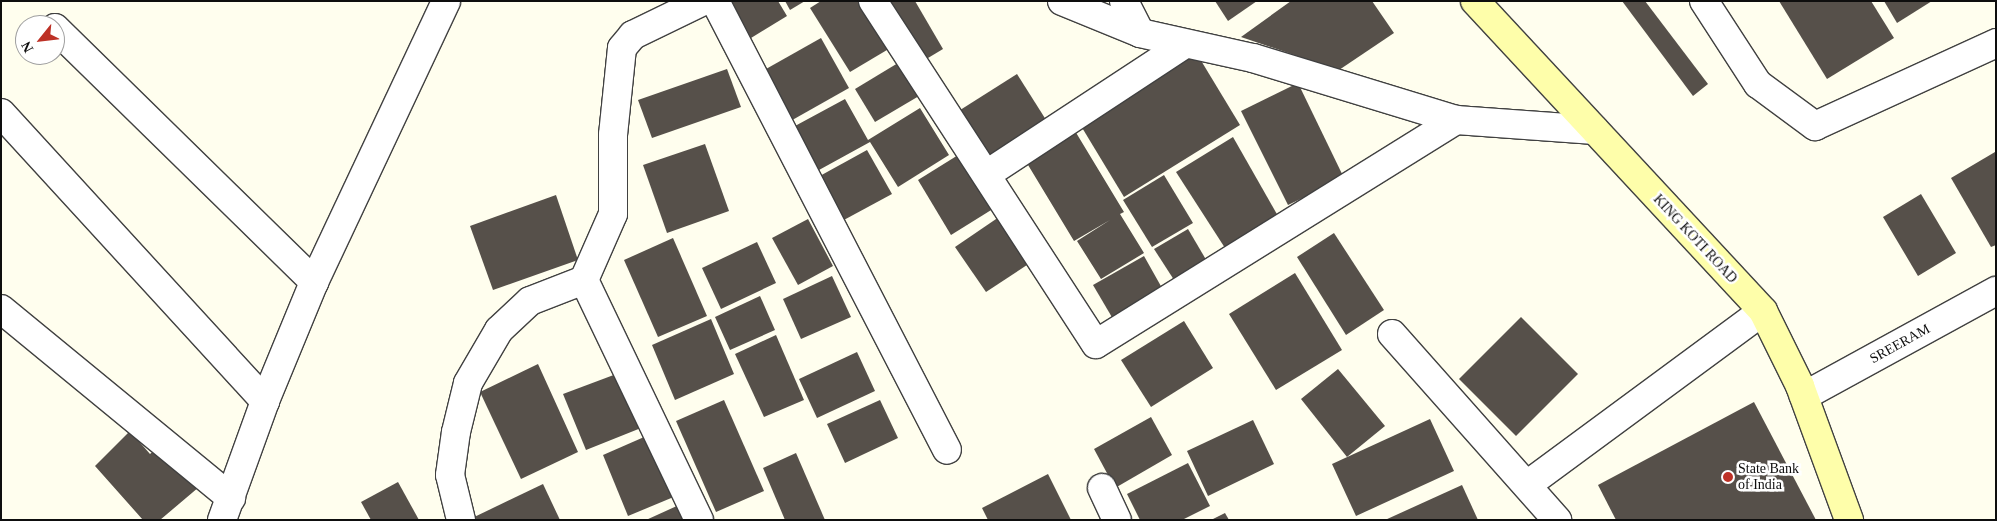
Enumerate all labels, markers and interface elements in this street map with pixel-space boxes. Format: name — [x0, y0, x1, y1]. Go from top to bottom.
north arrow — [15, 15, 65, 65]
text: N — [18, 39, 36, 55]
street label: KING KOTI ROAD — [1650, 191, 1740, 287]
street label: SREERAM — [1867, 321, 1933, 367]
place label: State Bank of India — [1738, 461, 1799, 494]
marker: State Bank of India — [1722, 471, 1734, 483]

